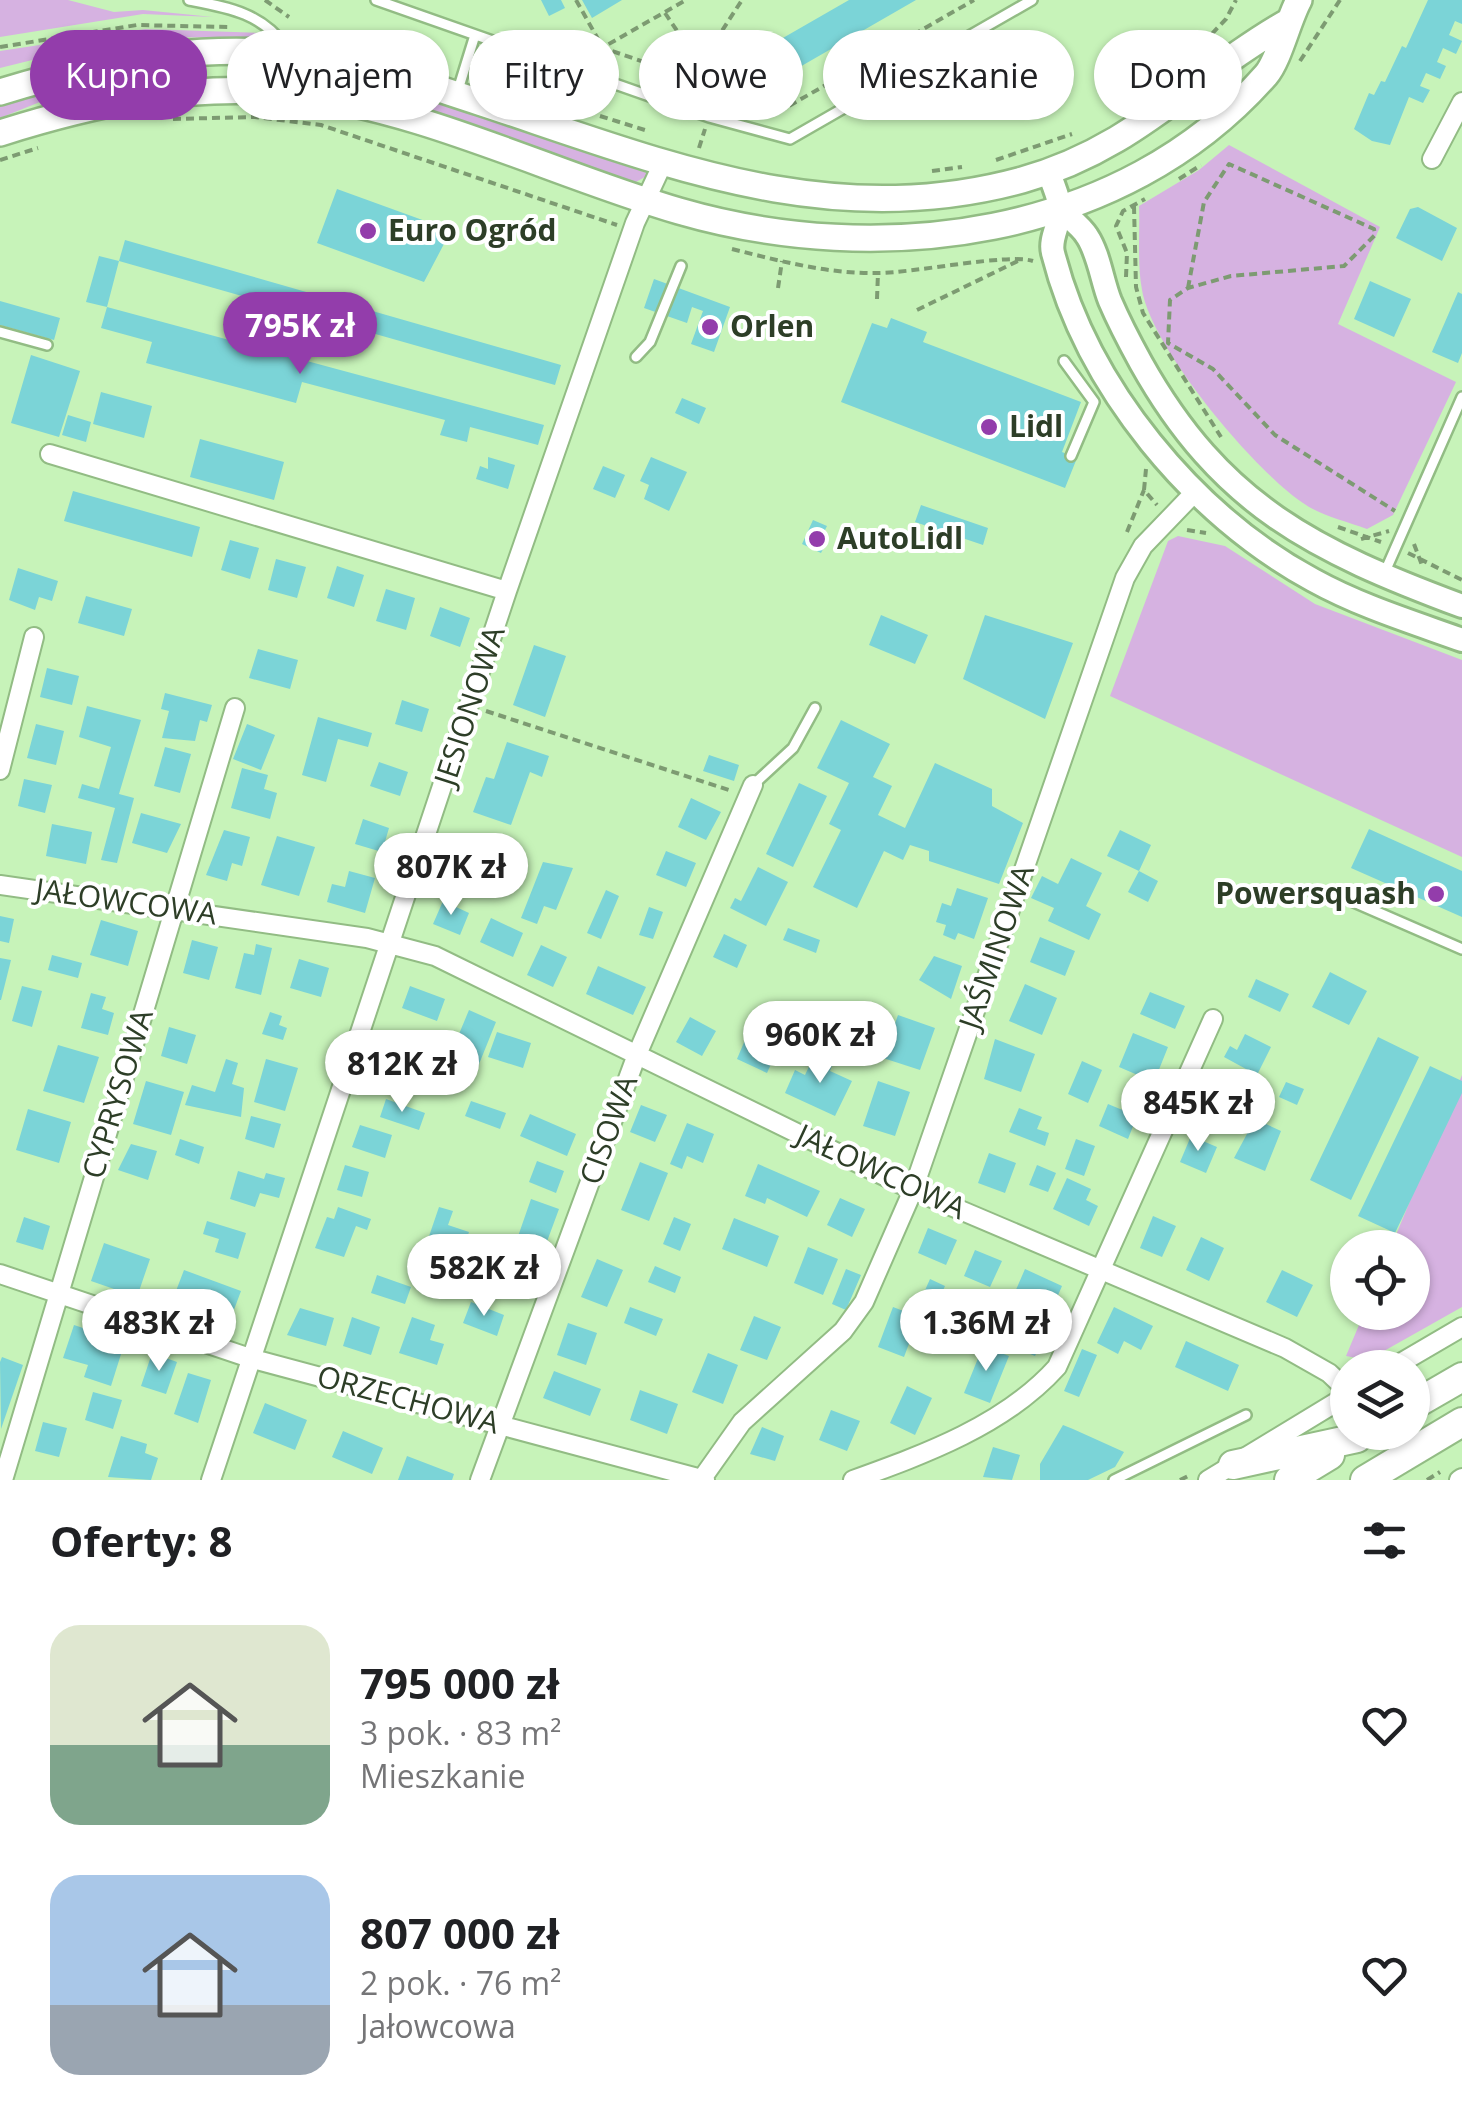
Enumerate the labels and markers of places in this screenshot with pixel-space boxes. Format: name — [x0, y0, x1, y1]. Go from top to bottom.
place label: Euro Ogród — [388, 209, 557, 250]
marker: Euro Ogród — [357, 220, 379, 242]
pin: 795K zł — [208, 292, 392, 377]
place label: Orlen — [730, 305, 814, 346]
marker: Orlen — [699, 316, 721, 338]
place label: Lidl — [1009, 405, 1063, 446]
marker: Lidl — [978, 416, 1000, 438]
place label: AutoLidl — [837, 517, 963, 558]
marker: AutoLidl — [806, 528, 828, 550]
pin: 807K zł — [359, 833, 543, 918]
place label: Powersquash — [1215, 872, 1416, 913]
marker: Powersquash — [1425, 883, 1447, 905]
pin: 960K zł — [728, 1001, 912, 1086]
pin: 812K zł — [310, 1030, 494, 1115]
pin: 845K zł — [1106, 1069, 1290, 1154]
pin: 582K zł — [392, 1234, 576, 1319]
pin: 483K zł — [67, 1289, 251, 1374]
pin: 1.36M zł — [883, 1289, 1089, 1374]

